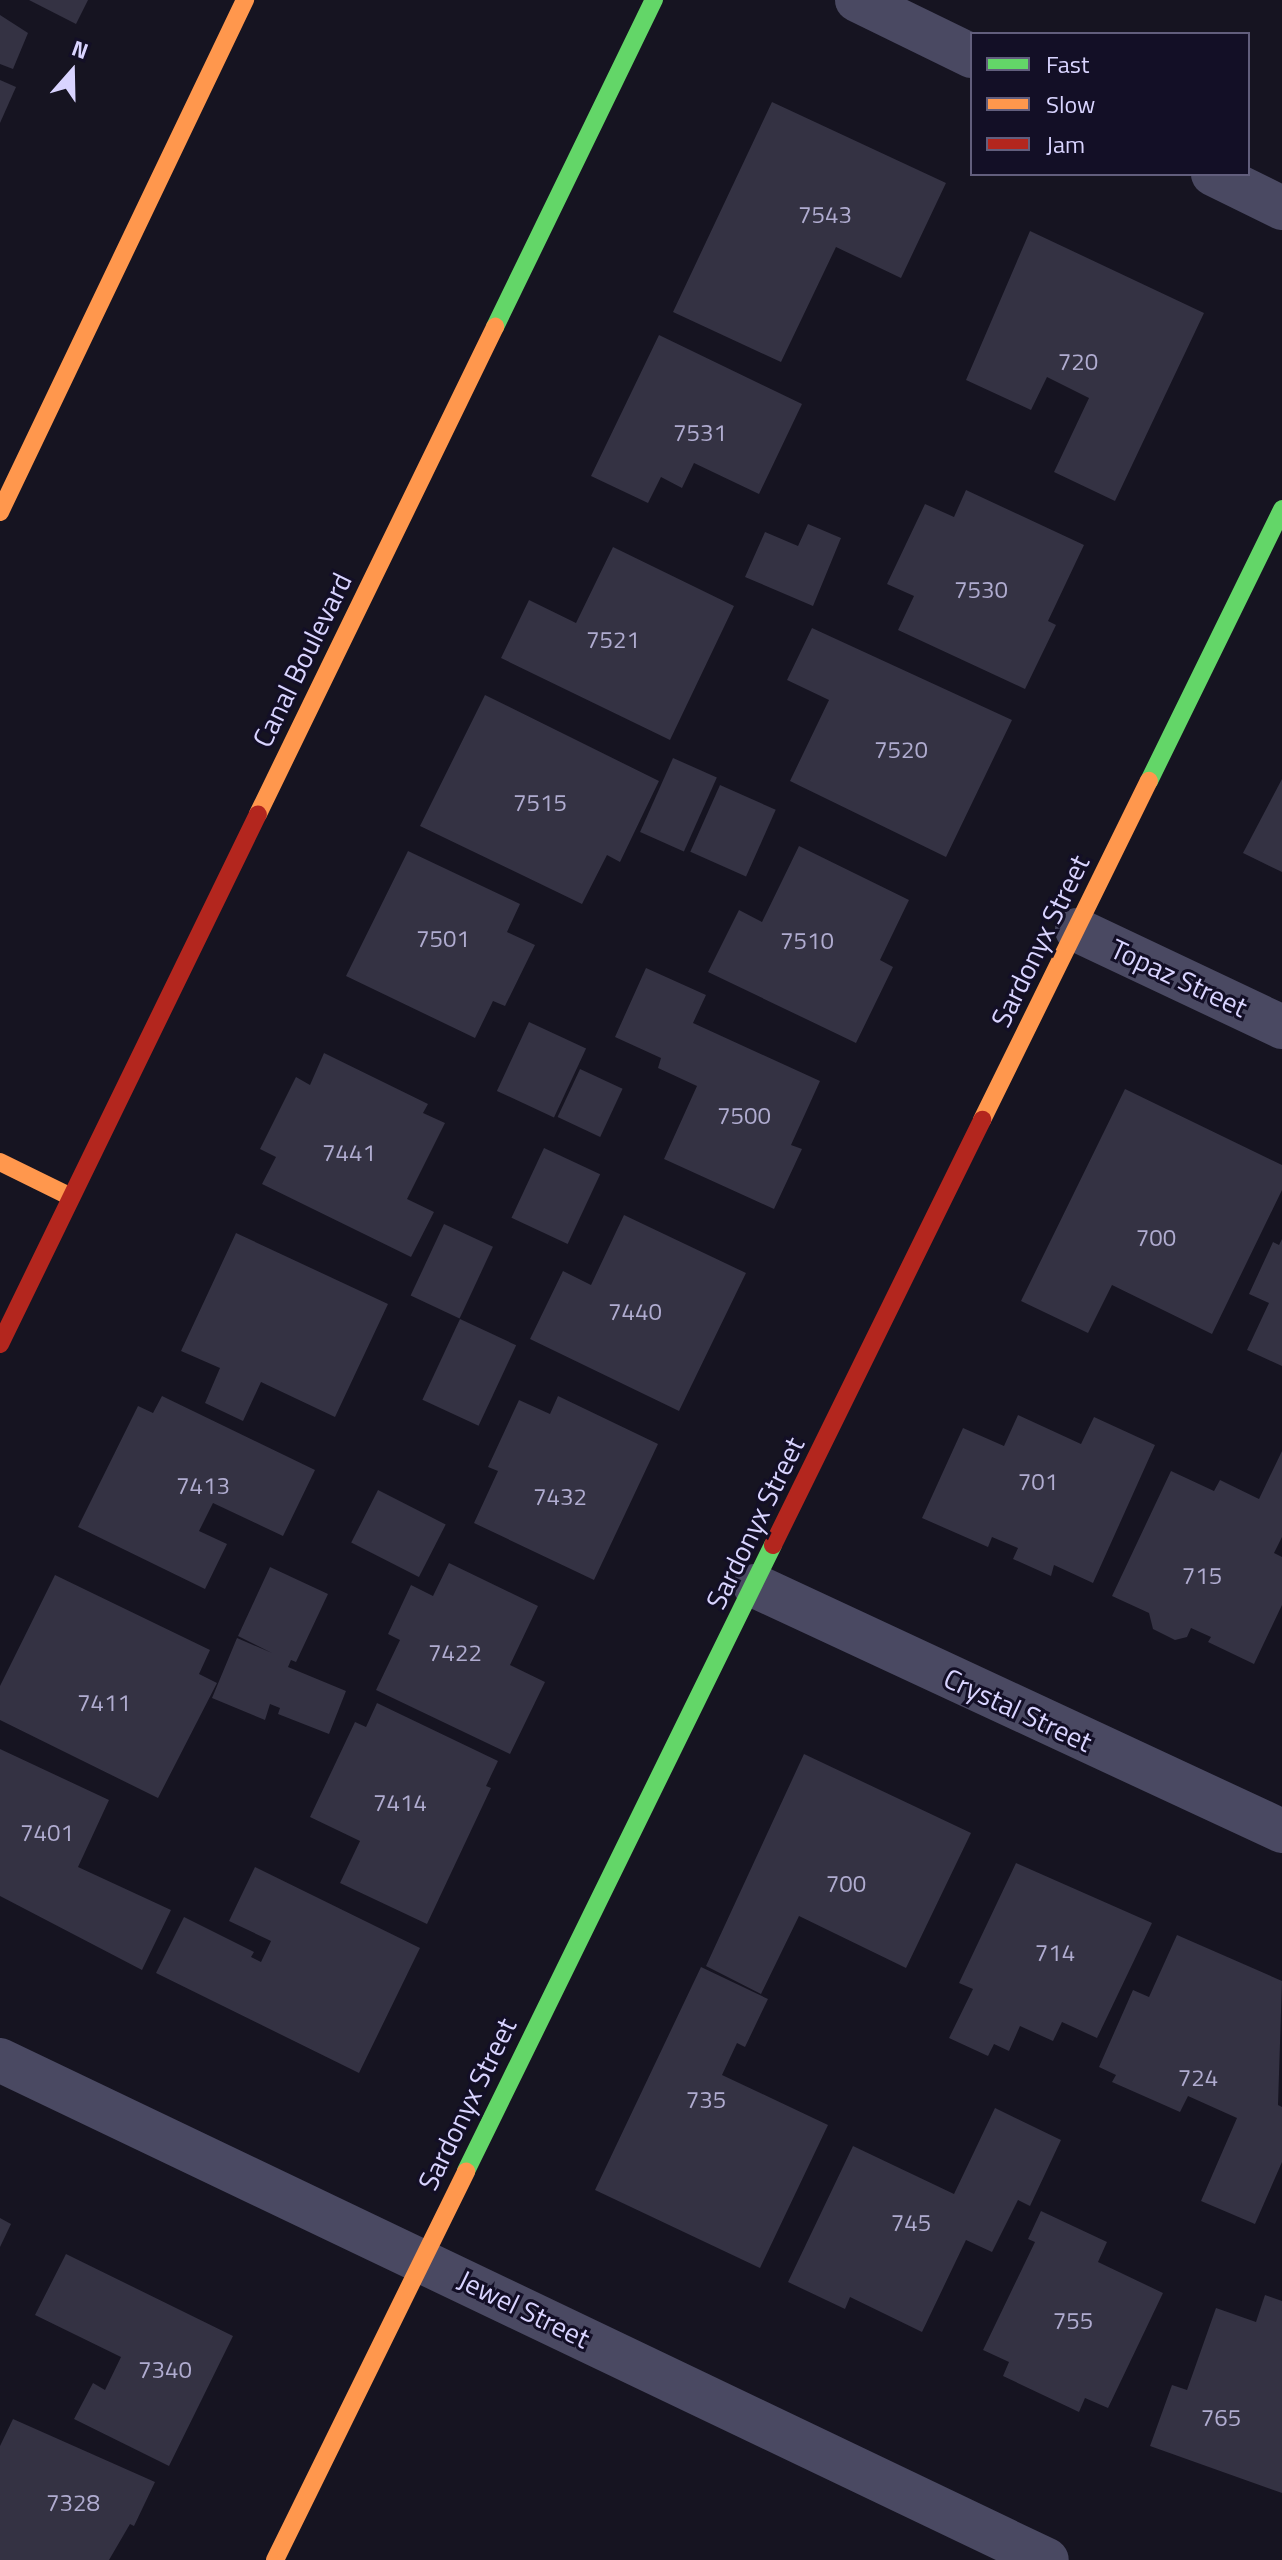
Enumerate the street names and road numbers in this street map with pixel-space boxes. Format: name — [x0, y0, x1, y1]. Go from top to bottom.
street label: Canal Boulevard — [245, 567, 359, 753]
street label: Sardonyx Street — [984, 849, 1096, 1033]
street label: Topaz Street — [1105, 932, 1253, 1024]
street label: Sardonyx Street — [699, 1431, 811, 1615]
street label: Crystal Street — [938, 1661, 1098, 1759]
street label: Sardonyx Street — [411, 2012, 523, 2196]
street label: Jewel Street — [453, 2263, 595, 2355]

